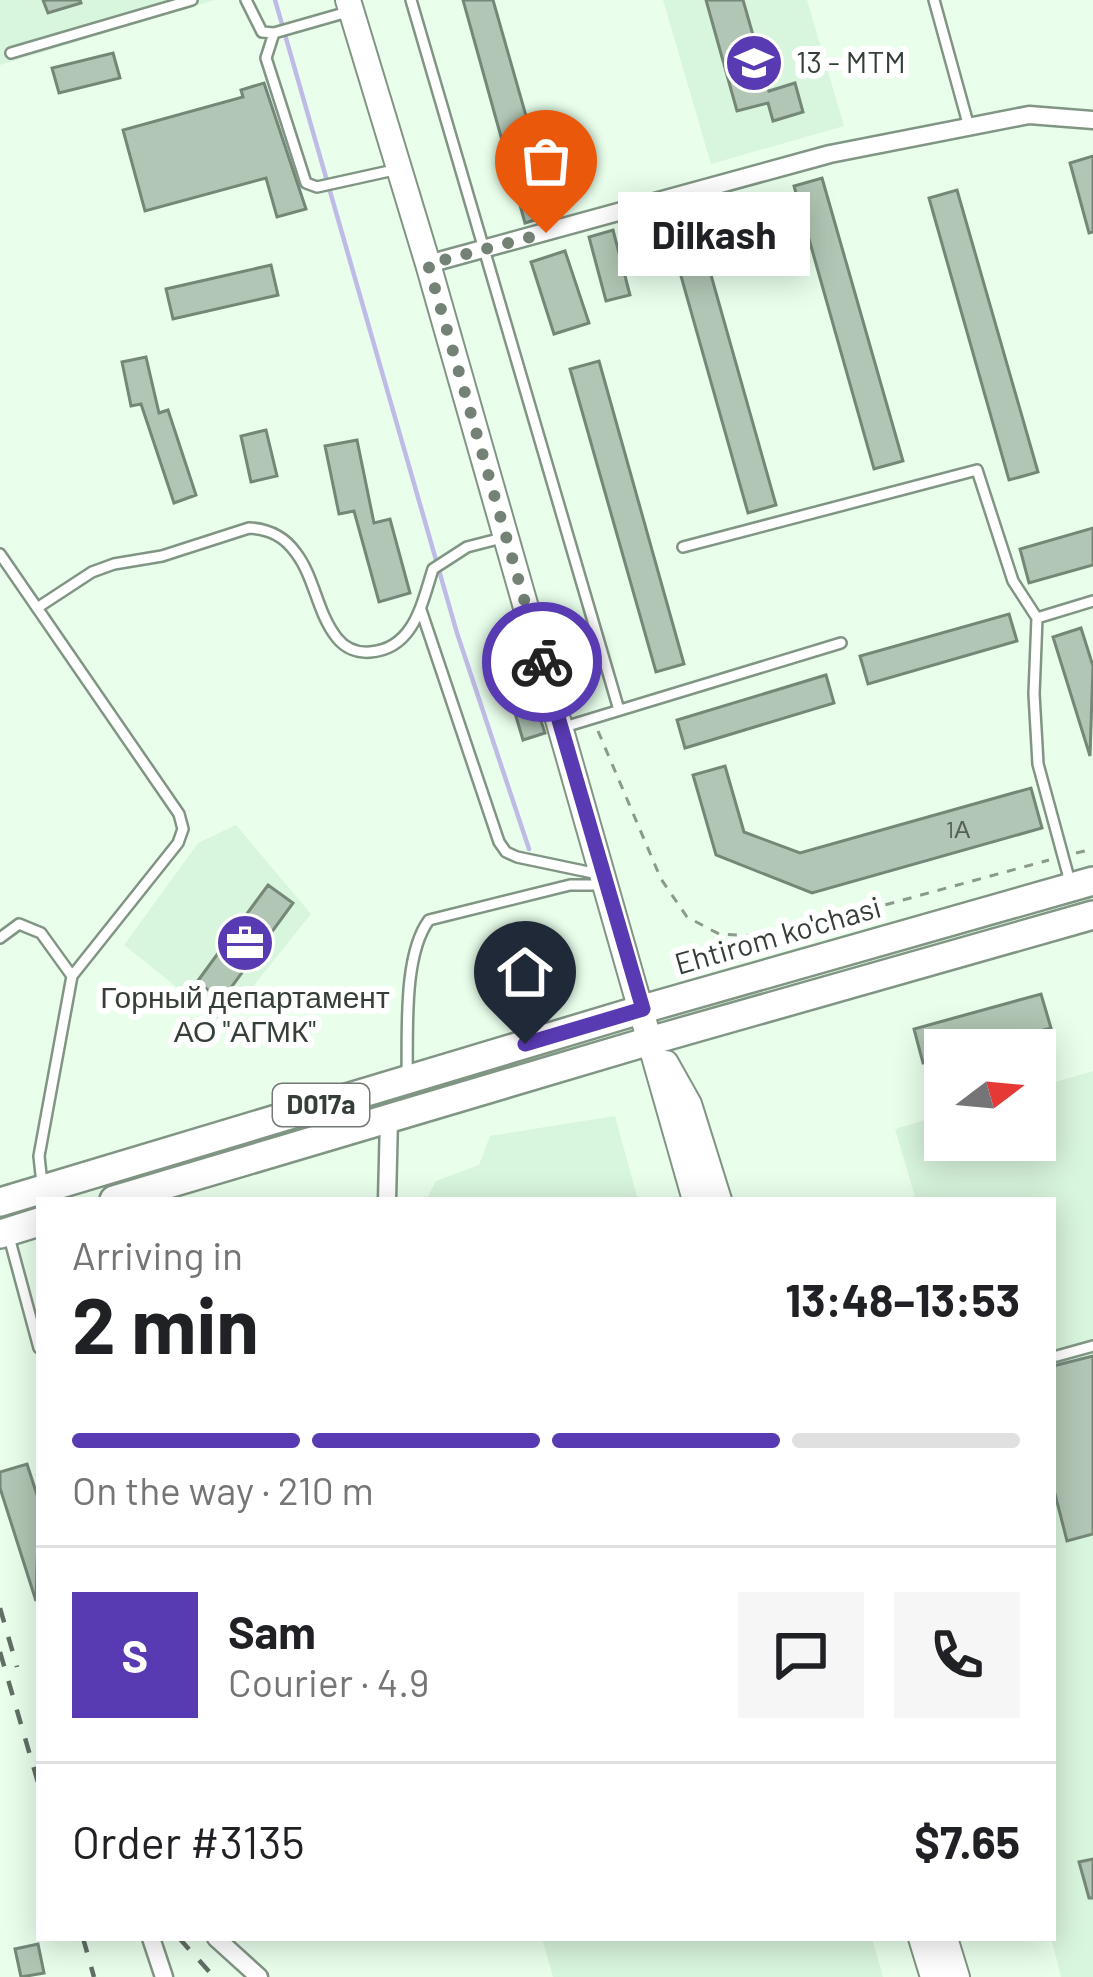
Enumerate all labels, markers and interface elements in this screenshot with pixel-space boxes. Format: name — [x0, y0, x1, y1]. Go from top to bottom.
school or university icon: 13 - MTM — [723, 32, 785, 94]
place label: 13 - MTM — [796, 43, 906, 79]
pin — [495, 110, 597, 233]
icon: bag — [513, 128, 579, 194]
callout: Dilkash — [618, 191, 810, 275]
text: Dilkash — [651, 210, 777, 257]
courier — [482, 602, 602, 722]
icon: bike — [509, 629, 575, 695]
house number: 1А — [946, 814, 970, 843]
street label: Ehtirom ko'chasi — [670, 887, 885, 981]
office icon: Горный департамент АО "АГМК" — [214, 912, 276, 974]
pin — [474, 921, 576, 1044]
icon: home — [492, 939, 558, 1005]
place label: Горный департамент АО "АГМК" — [100, 978, 390, 1048]
north arrow — [924, 1029, 1056, 1161]
map controls — [924, 1029, 1056, 1161]
road number: D017a — [273, 1084, 369, 1126]
text: Arriving in — [72, 1231, 243, 1278]
text: 13:48–13:53 — [785, 1272, 1020, 1326]
text: 2 min — [72, 1276, 259, 1370]
text: On the way · 210 m — [72, 1466, 374, 1513]
button: chat — [738, 1592, 864, 1718]
button: phone — [894, 1592, 1020, 1718]
text: Sam — [228, 1604, 316, 1658]
text: S — [122, 1628, 148, 1682]
text: Courier · 4.9 — [228, 1658, 429, 1705]
text: Order #3135 — [72, 1814, 305, 1868]
text: $7.65 — [914, 1814, 1020, 1868]

